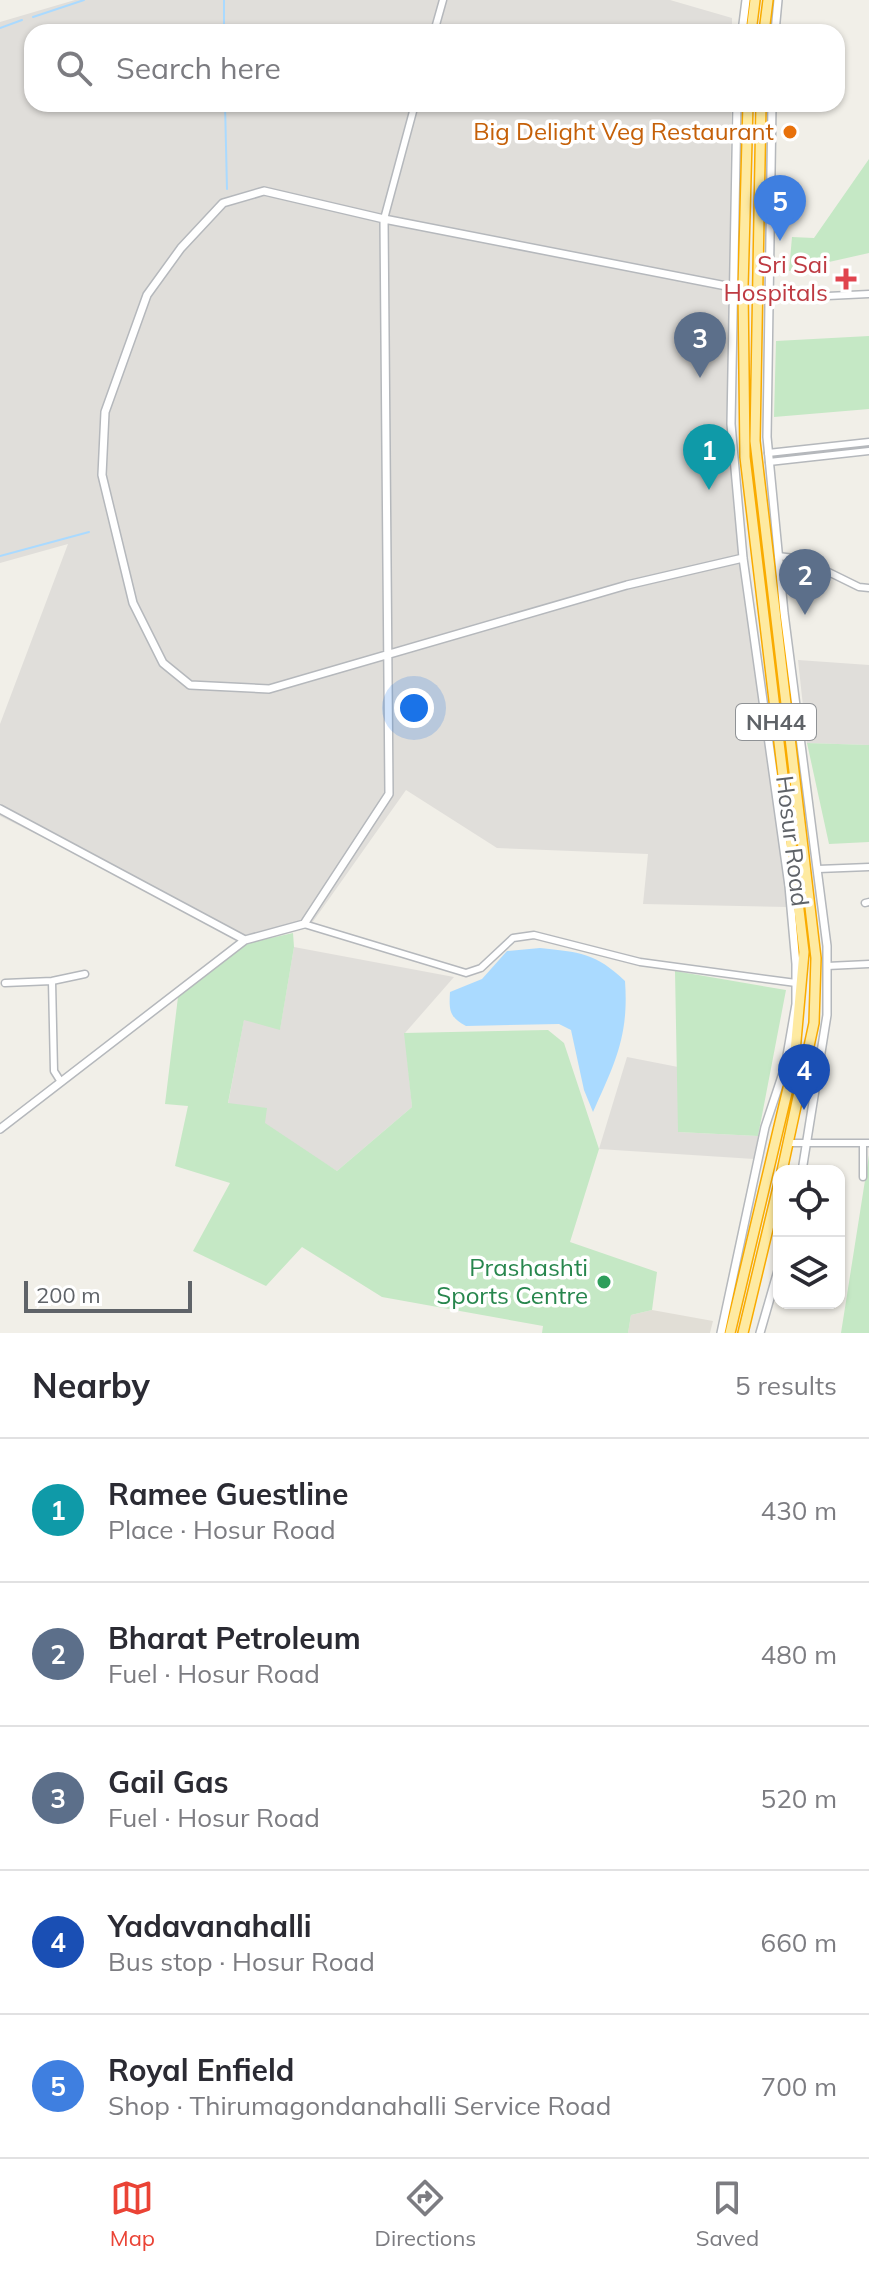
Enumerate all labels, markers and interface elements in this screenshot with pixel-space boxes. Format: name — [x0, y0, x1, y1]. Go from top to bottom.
search box — [24, 24, 845, 112]
icon: search — [52, 46, 96, 90]
text: Search here — [116, 49, 281, 87]
place label: Big Delight Veg Restaurant — [473, 116, 774, 146]
marker: Big Delight Veg Restaurant — [781, 123, 799, 141]
pin: 5 — [754, 175, 806, 241]
place label: Sri Sai Hospitals — [723, 249, 828, 307]
marker: Sri Sai Hospitals — [835, 268, 857, 290]
pin: 3 — [674, 312, 726, 378]
pin: 1 — [683, 424, 735, 490]
pin: 2 — [779, 549, 831, 615]
your location — [394, 688, 434, 728]
road number: NH44 — [736, 704, 816, 740]
street label: Hosur Road — [770, 774, 816, 908]
pin: 4 — [778, 1044, 830, 1110]
map controls — [773, 1165, 845, 1309]
button: locate — [773, 1165, 845, 1237]
button: layers — [773, 1237, 845, 1309]
place label: Prashashti Sports Centre — [436, 1252, 588, 1310]
marker: Prashashti Sports Centre — [595, 1273, 613, 1291]
scale bar — [24, 1277, 192, 1313]
text: 200 m — [36, 1281, 101, 1309]
text: Nearby — [32, 1364, 150, 1407]
text: 5 results — [735, 1369, 837, 1402]
text: Ramee Guestline — [108, 1475, 349, 1513]
text: 1 — [50, 1494, 66, 1527]
text: 430 m — [761, 1494, 837, 1527]
text: Place · Hosur Road — [108, 1513, 336, 1546]
text: Bharat Petroleum — [108, 1619, 361, 1657]
text: 2 — [50, 1638, 66, 1671]
text: 480 m — [761, 1638, 837, 1671]
text: Fuel · Hosur Road — [108, 1657, 320, 1690]
text: Gail Gas — [108, 1763, 229, 1801]
text: 3 — [50, 1782, 66, 1815]
text: 520 m — [761, 1782, 837, 1815]
text: Fuel · Hosur Road — [108, 1801, 320, 1834]
text: Yadavanahalli — [108, 1907, 312, 1945]
text: 4 — [50, 1926, 66, 1959]
text: 660 m — [761, 1926, 837, 1959]
text: Bus stop · Hosur Road — [108, 1945, 375, 1978]
text: Royal Enfield — [108, 2051, 294, 2089]
text: 5 — [50, 2070, 66, 2103]
text: 700 m — [761, 2070, 837, 2103]
text: Shop · Thirumagondanahalli Service Road — [108, 2089, 611, 2122]
tab: Map — [110, 2176, 155, 2252]
tab: Directions — [375, 2176, 476, 2252]
tab: Saved — [696, 2176, 759, 2252]

